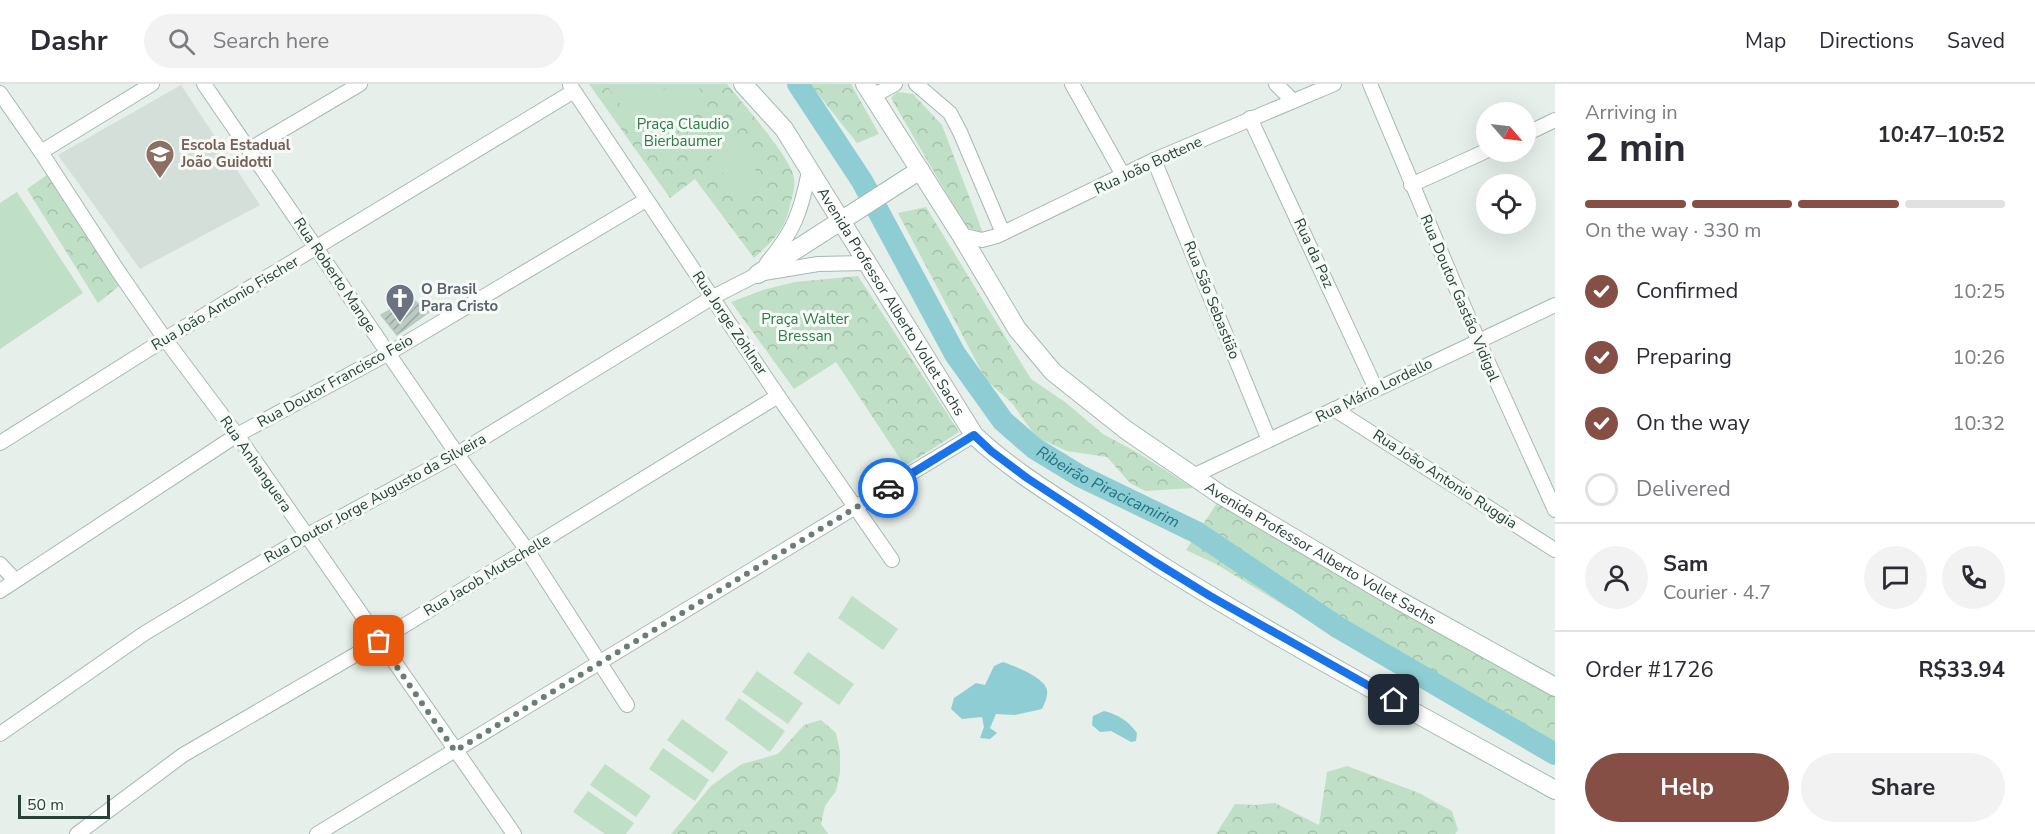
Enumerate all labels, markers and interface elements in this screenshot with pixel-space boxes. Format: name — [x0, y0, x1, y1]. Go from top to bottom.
search box — [144, 14, 564, 68]
text: Dashr — [30, 22, 108, 60]
icon: search — [165, 25, 198, 58]
text: Search here — [213, 26, 329, 56]
text: Map — [1745, 27, 1786, 55]
text: Directions — [1819, 27, 1914, 55]
text: Saved — [1947, 27, 2005, 55]
text: Arriving in — [1585, 99, 1678, 126]
north arrow — [1476, 102, 1536, 162]
map controls — [1476, 102, 1536, 234]
park label: Praça Claudio Bierbaumer — [637, 114, 729, 151]
text: 10:47–10:52 — [1877, 120, 2005, 150]
text: 2 min — [1585, 122, 1686, 175]
street label: Rua João Bottene — [1091, 131, 1205, 199]
place label: Escola Estadual João Guidotti — [180, 135, 291, 172]
school or university icon: Escola Estadual João Guidotti — [144, 138, 176, 180]
button: locate — [1476, 174, 1536, 234]
street label: Avenida Professor Alberto Vollet Sachs — [813, 184, 970, 420]
street label: Rua Doutor Gastão Vidigal — [1416, 211, 1504, 385]
street label: Rua Roberto Mange — [289, 214, 381, 336]
street label: Rua da Paz — [1289, 215, 1339, 291]
text: On the way · 330 m — [1585, 217, 1761, 244]
street label: Rua São Sebastião — [1179, 238, 1245, 362]
street label: Rua João Antonio Fischer — [148, 251, 303, 355]
street label: Rua Jorge Zohlner — [688, 267, 773, 379]
icon: check — [1585, 275, 1618, 308]
text: Confirmed — [1636, 276, 1738, 306]
text: 10:25 — [1952, 278, 2005, 305]
place label: O Brasil Para Cristo — [421, 279, 499, 316]
church icon: O Brasil Para Cristo — [384, 282, 416, 324]
park label: Praça Walter Bressan — [761, 309, 849, 346]
street label: Rua Doutor Francisco Feio — [254, 330, 416, 432]
icon: check — [1585, 341, 1618, 374]
text: Preparing — [1636, 342, 1732, 372]
text: 10:26 — [1952, 344, 2005, 371]
street label: Rua Mário Lordello — [1312, 353, 1436, 427]
icon: check — [1585, 407, 1618, 440]
text: On the way — [1636, 408, 1750, 438]
text: 10:32 — [1952, 410, 2005, 437]
street label: Rua Anhanguera — [215, 412, 297, 516]
street label: Rua João Antonio Ruggia — [1369, 425, 1521, 533]
street label: Rua Doutor Jorge Augusto da Silveira — [260, 428, 490, 568]
water label: Ribeirão Piracicamirim — [1032, 441, 1183, 533]
courier — [858, 458, 918, 518]
icon: car — [872, 472, 905, 505]
text: Delivered — [1636, 474, 1731, 504]
street label: Avenida Professor Alberto Vollet Sachs — [1201, 477, 1440, 629]
street label: Rua Jacob Mutschelle — [420, 529, 554, 621]
button: person — [1585, 546, 1648, 609]
button: chat — [1864, 546, 1927, 609]
button: phone — [1942, 546, 2005, 609]
text: Sam — [1663, 549, 1708, 579]
text: Courier · 4.7 — [1663, 579, 1771, 606]
pin — [353, 615, 404, 666]
icon: bag — [362, 624, 395, 657]
text: Order #1726 — [1585, 655, 1714, 685]
text: R$33.94 — [1918, 655, 2005, 685]
pin — [1368, 674, 1419, 725]
icon: home — [1377, 683, 1410, 716]
button: Help — [1585, 753, 1789, 822]
button: Share — [1801, 753, 2005, 822]
scale bar — [18, 792, 110, 820]
text: 50 m — [27, 794, 64, 816]

